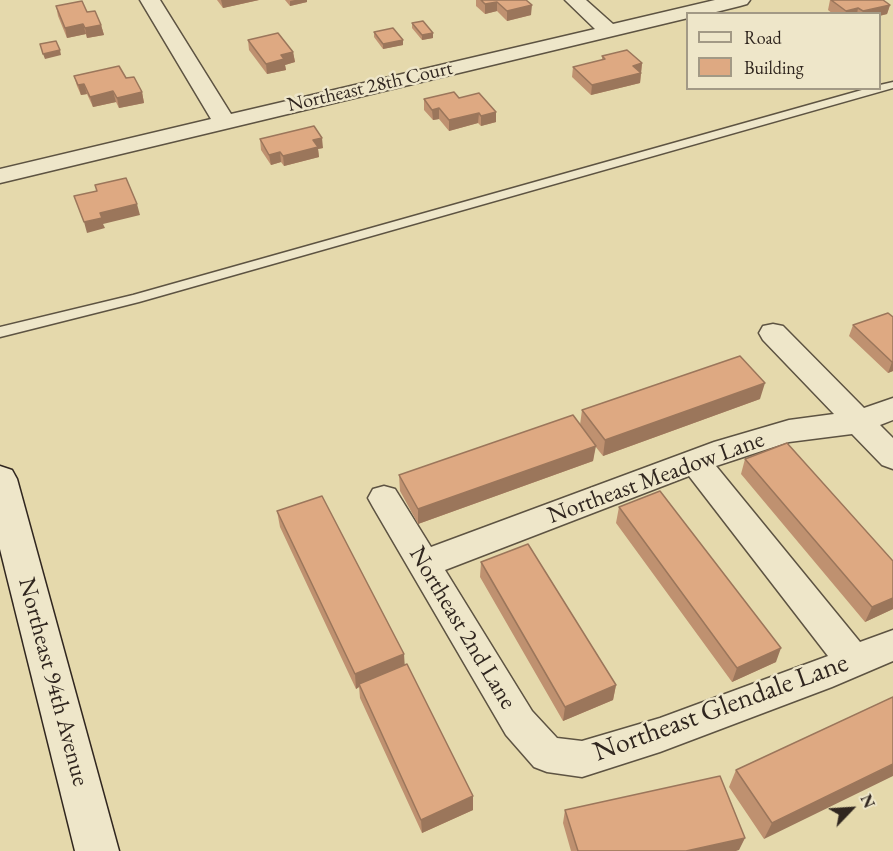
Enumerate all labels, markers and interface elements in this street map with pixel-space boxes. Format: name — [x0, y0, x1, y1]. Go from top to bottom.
legend — [686, 12, 881, 90]
text: Road — [744, 26, 782, 49]
street label: Northeast 28th Court — [285, 56, 455, 118]
text: Building — [744, 56, 804, 79]
street label: Northeast Meadow Lane — [544, 425, 768, 531]
street label: Northeast 2nd Lane — [402, 541, 522, 715]
street label: Northeast 94th Avenue — [11, 575, 95, 789]
street label: Northeast Glendale Lane — [589, 646, 853, 770]
north arrow — [821, 779, 881, 839]
text: N — [856, 791, 880, 811]

